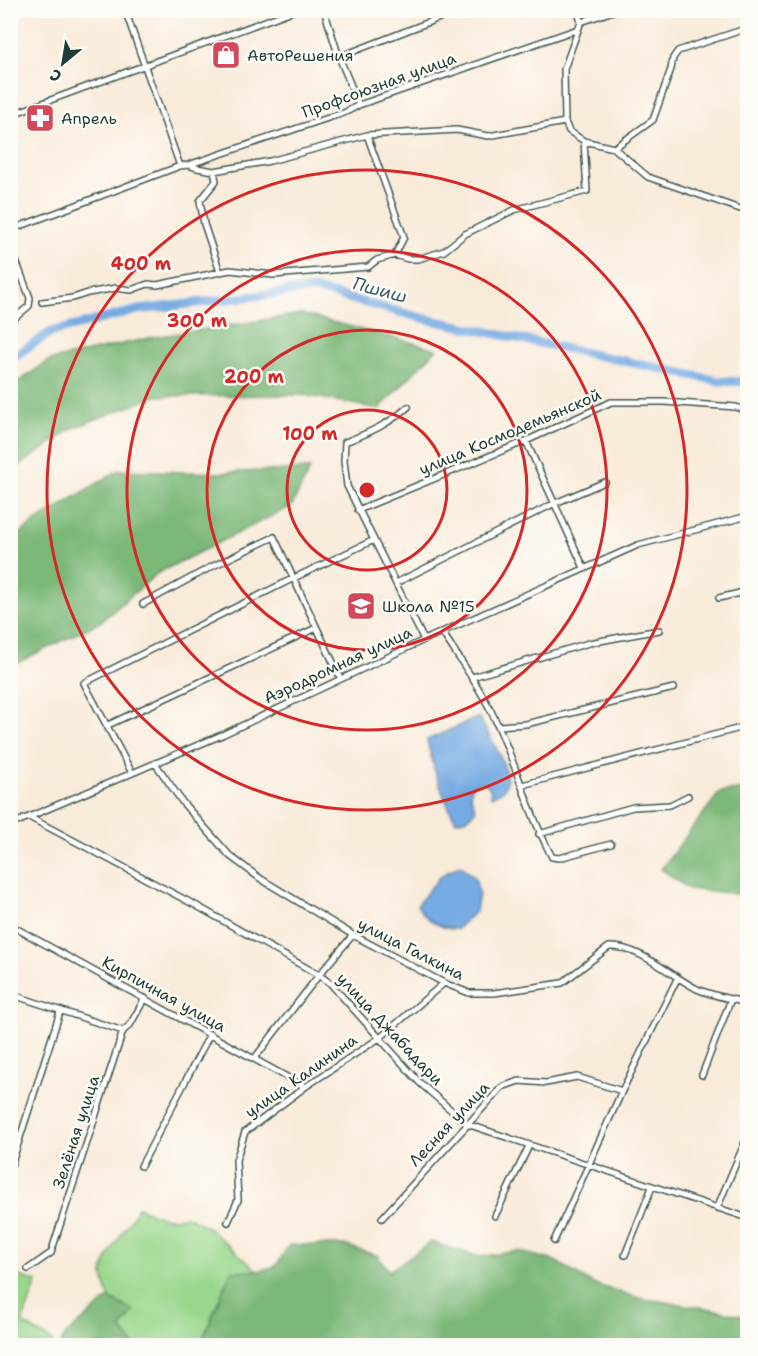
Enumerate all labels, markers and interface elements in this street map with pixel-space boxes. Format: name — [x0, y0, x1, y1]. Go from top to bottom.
north arrow — [33, 33, 93, 93]
shop icon: АвтоРешения — [210, 39, 242, 71]
place label: АвтоРешения — [247, 45, 354, 66]
street label: Профсоюзная улица — [299, 47, 459, 123]
text: С — [46, 64, 65, 87]
pharmacy icon: Апрель — [24, 102, 56, 134]
place label: Апрель — [61, 108, 117, 129]
text: 400 m — [111, 252, 172, 276]
water label: Пшиш — [350, 271, 410, 309]
text: 300 m — [167, 309, 228, 333]
text: 200 m — [224, 365, 285, 389]
street label: улица Космодемьянской — [416, 384, 604, 480]
text: 100 m — [282, 422, 338, 446]
centre of rings — [357, 480, 377, 500]
school or university icon: Школа №15 — [345, 590, 377, 622]
place label: Школа №15 — [382, 596, 475, 617]
street label: Аэродромная улица — [261, 621, 415, 709]
street label: улица Галкина — [354, 913, 468, 985]
street label: Кирпичная улица — [98, 951, 230, 1037]
street label: улица Джабадари — [332, 968, 448, 1090]
street label: улица Калинина — [241, 1029, 361, 1122]
street label: Зелёная улица — [48, 1073, 104, 1191]
street label: Лесная улица — [404, 1077, 494, 1171]

